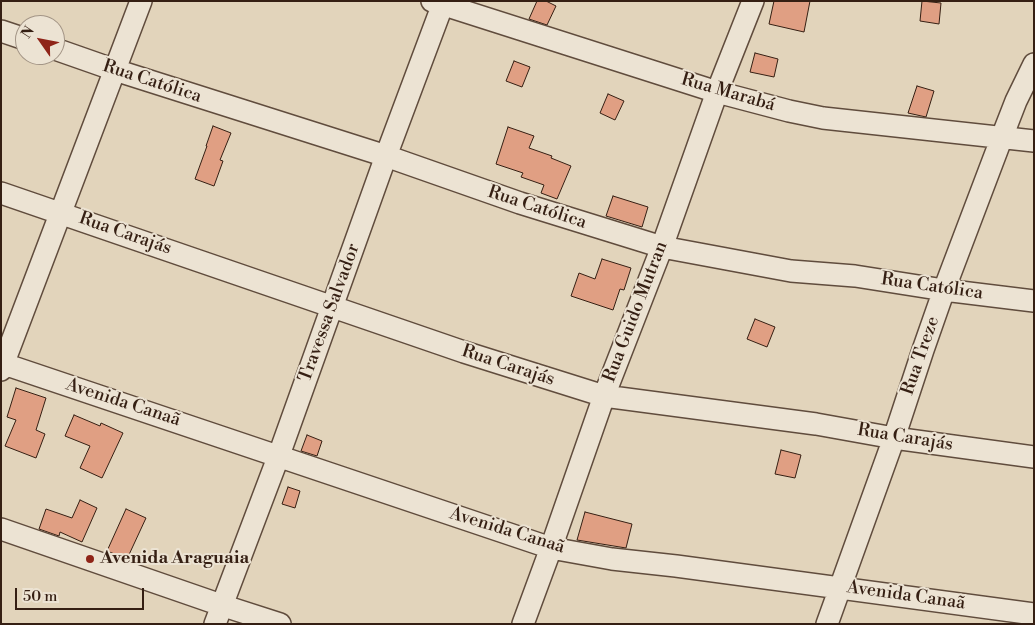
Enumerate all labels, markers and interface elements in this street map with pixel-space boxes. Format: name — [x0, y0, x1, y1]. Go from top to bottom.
north arrow — [15, 15, 65, 65]
text: N — [18, 23, 39, 42]
street label: Rua Católica — [100, 56, 204, 108]
street label: Rua Marabá — [679, 69, 777, 117]
street label: Rua Católica — [485, 182, 589, 234]
street label: Rua Carajás — [76, 208, 174, 260]
street label: Rua Guido Mutran — [599, 239, 673, 385]
street label: Travessa Salvador — [295, 241, 365, 385]
street label: Rua Católica — [880, 269, 984, 305]
street label: Rua Treze — [897, 314, 945, 398]
street label: Rua Carajás — [459, 341, 557, 391]
street label: Avenida Canaã — [63, 374, 183, 432]
street label: Rua Carajás — [856, 420, 954, 456]
street label: Avenida Canaã — [447, 503, 567, 559]
place label: Avenida Araguaia — [100, 548, 249, 570]
marker: Avenida Araguaia — [84, 553, 96, 565]
street label: Avenida Canaã — [845, 577, 967, 615]
scale bar — [18, 578, 146, 610]
text: 50 m — [23, 587, 57, 606]

